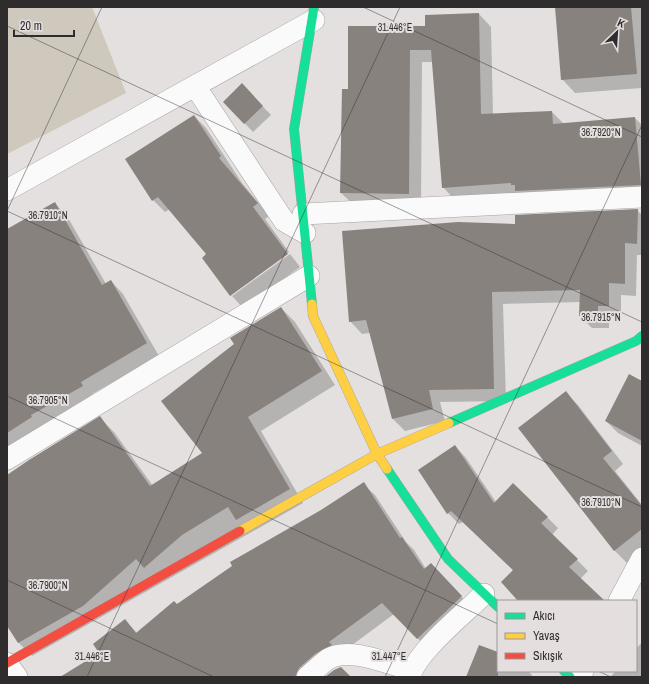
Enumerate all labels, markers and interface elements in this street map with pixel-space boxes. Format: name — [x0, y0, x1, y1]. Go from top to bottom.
scale bar — [14, 12, 74, 38]
north arrow — [597, 12, 637, 52]
text: K — [615, 15, 628, 31]
text: 20 m — [20, 18, 42, 34]
text: 31.446°E — [378, 21, 412, 34]
text: 36.7920°N — [581, 126, 621, 139]
text: 36.7910°N — [28, 209, 68, 222]
text: 36.7915°N — [581, 311, 621, 324]
text: 36.7905°N — [28, 394, 68, 407]
text: 36.7910°N — [581, 496, 621, 509]
text: 36.7900°N — [28, 579, 68, 592]
legend — [497, 600, 637, 672]
text: Akıcı — [532, 608, 555, 624]
text: Yavaş — [533, 628, 560, 644]
text: Sıkışık — [533, 648, 563, 664]
text: 31.446°E — [75, 650, 109, 663]
text: 31.447°E — [372, 650, 406, 663]

